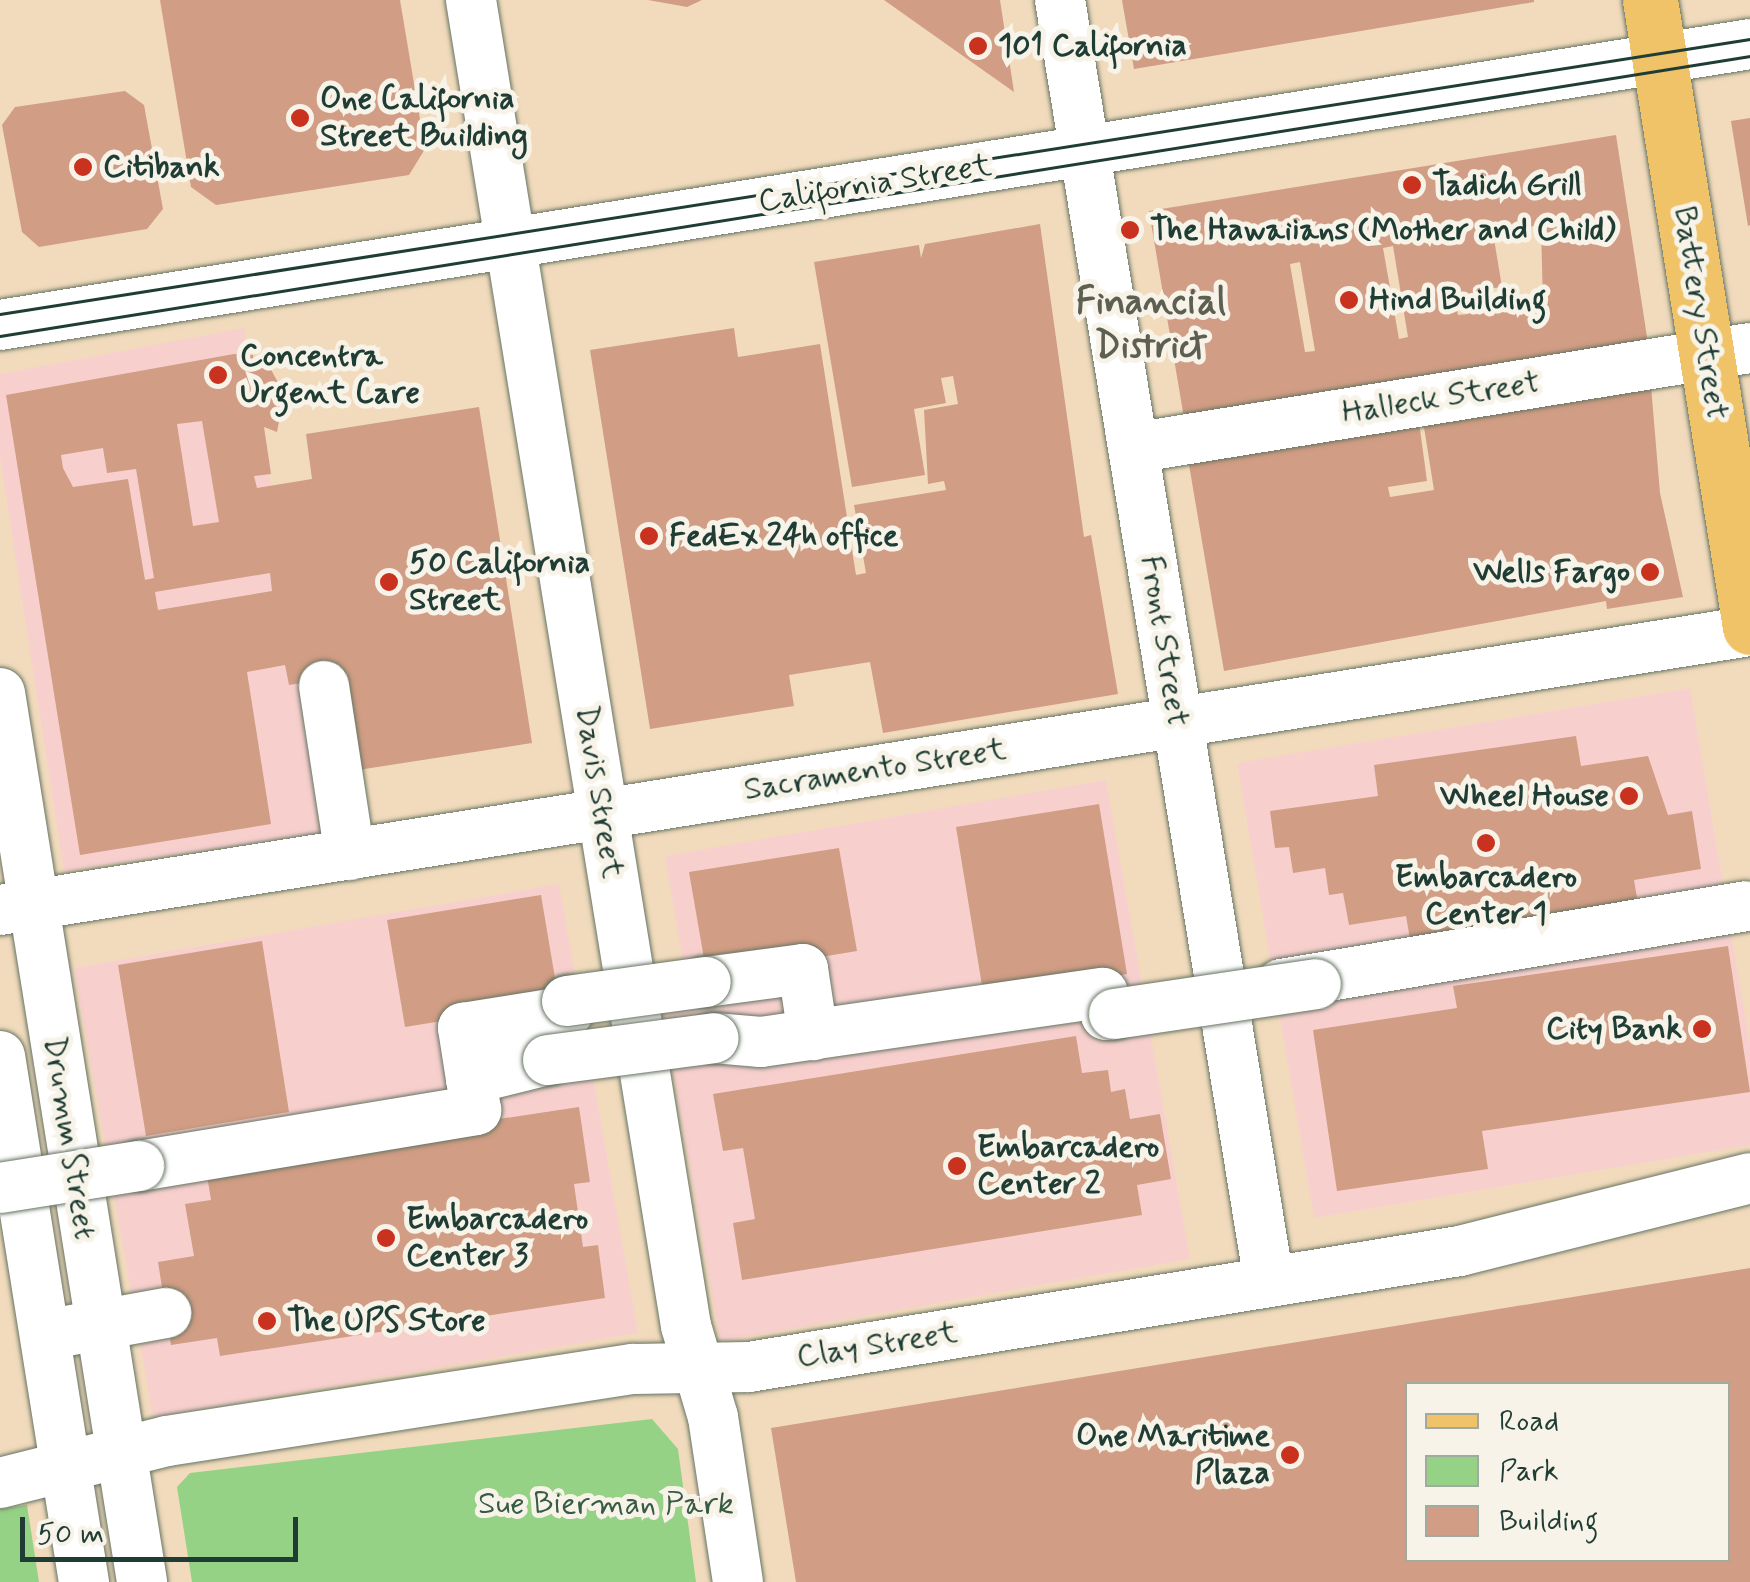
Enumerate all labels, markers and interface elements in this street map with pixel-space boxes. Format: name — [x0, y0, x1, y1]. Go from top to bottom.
place label: 101 California — [998, 27, 1187, 65]
marker: 101 California — [967, 35, 989, 57]
place label: One California Street Building — [320, 81, 526, 156]
marker: One California Street Building — [289, 107, 311, 129]
street label: California Street — [756, 147, 994, 221]
place label: Citibank — [103, 148, 220, 186]
marker: Citibank — [72, 156, 94, 178]
place label: Tadich Grill — [1432, 166, 1582, 204]
marker: Tadich Grill — [1401, 174, 1423, 196]
street label: Battery Street — [1664, 204, 1736, 422]
place label: The Hawaiians (Mother and Child) — [1150, 211, 1607, 249]
marker: The Hawaiians (Mother and Child) — [1119, 219, 1141, 241]
district label: Financial District — [1076, 280, 1226, 370]
place label: Hind Building — [1369, 281, 1547, 319]
marker: Hind Building — [1338, 289, 1360, 311]
place label: Concentra Urgent Care — [240, 338, 422, 413]
marker: Concentra Urgent Care — [205, 362, 231, 388]
street label: Halleck Street — [1340, 364, 1542, 432]
place label: FedEx 24h office — [669, 517, 898, 555]
marker: FedEx 24h office — [638, 525, 660, 547]
place label: 50 California Street — [409, 545, 590, 620]
place label: Wells Fargo — [1475, 553, 1630, 591]
street label: Front Street — [1132, 554, 1196, 728]
marker: Wells Fargo — [1639, 561, 1661, 583]
marker: 50 California Street — [378, 571, 400, 593]
street label: Davis Street — [566, 703, 632, 881]
street label: Sacramento Street — [741, 730, 1009, 810]
place label: Wheel House — [1441, 777, 1609, 815]
marker: Wheel House — [1618, 785, 1640, 807]
marker: Embarcadero Center 1 — [1475, 832, 1497, 854]
place label: Embarcadero Center 1 — [1395, 859, 1577, 934]
place label: City Bank — [1546, 1010, 1682, 1048]
marker: City Bank — [1691, 1018, 1713, 1040]
street label: Drumm Street — [34, 1031, 104, 1245]
place label: Embarcadero Center 2 — [977, 1129, 1159, 1204]
marker: Embarcadero Center 2 — [946, 1155, 968, 1177]
place label: Embarcadero Center 3 — [406, 1201, 588, 1276]
marker: Embarcadero Center 3 — [375, 1227, 397, 1249]
place label: The UPS Store — [287, 1302, 481, 1340]
marker: The UPS Store — [256, 1310, 278, 1332]
street label: Clay Street — [794, 1313, 960, 1377]
legend — [1405, 1382, 1730, 1562]
text: Road — [1499, 1402, 1559, 1441]
place label: One Maritime Plaza — [1082, 1418, 1270, 1493]
marker: One Maritime Plaza — [1279, 1444, 1301, 1466]
text: Park — [1499, 1452, 1559, 1491]
park label: Sue Bierman Park — [480, 1485, 732, 1523]
scale bar — [25, 1497, 302, 1559]
text: Building — [1499, 1502, 1598, 1541]
text: 50 m — [37, 1515, 104, 1554]

